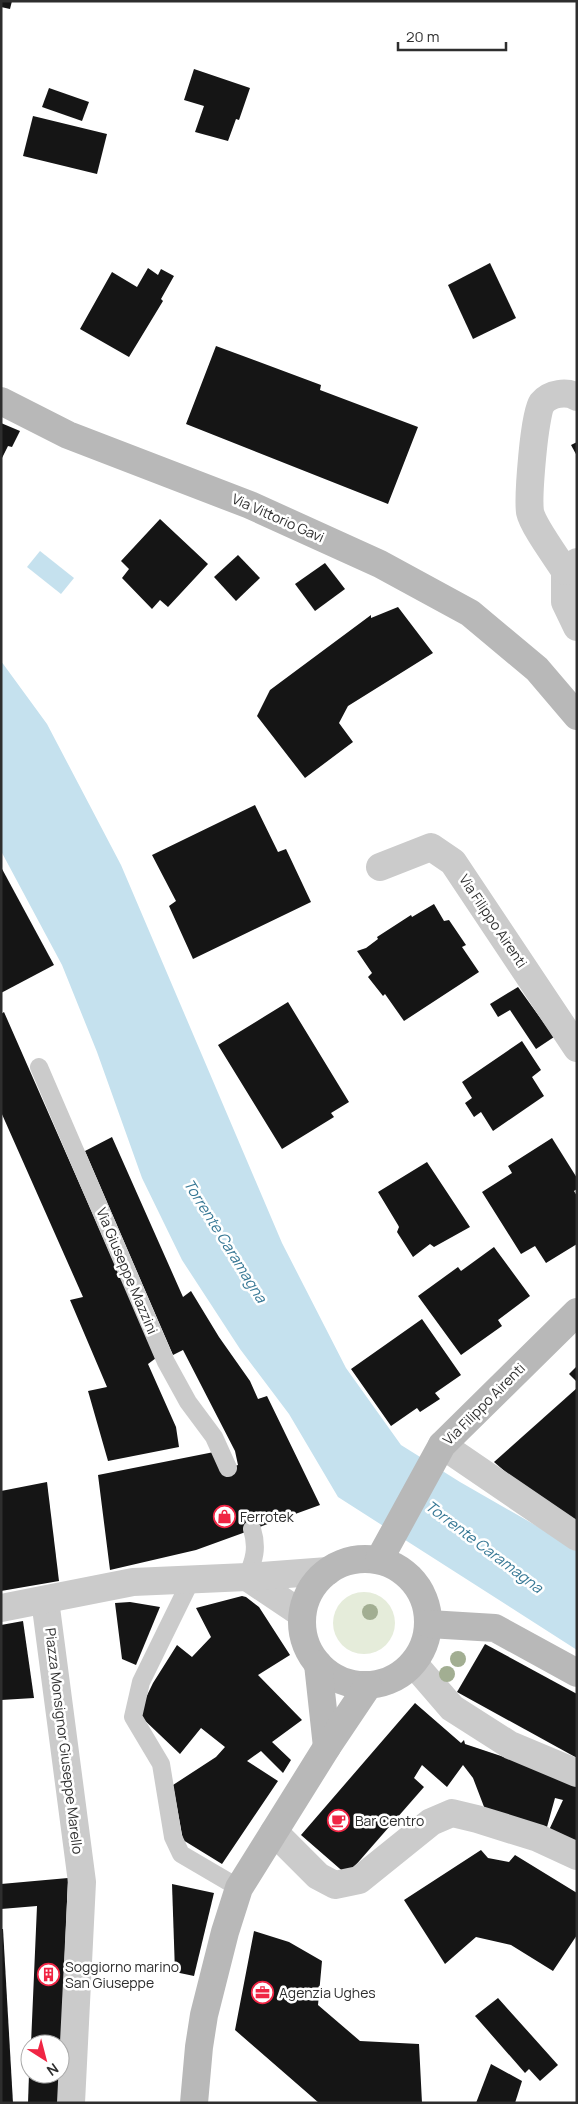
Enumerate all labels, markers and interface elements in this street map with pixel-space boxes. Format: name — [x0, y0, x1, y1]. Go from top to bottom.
scale bar — [398, 20, 506, 52]
text: 20 m — [406, 26, 439, 47]
street label: Via Vittorio Gavi — [229, 489, 327, 546]
street label: Via Filippo Airenti — [455, 870, 532, 971]
water label: Torrente Caramagna — [179, 1175, 272, 1307]
street label: Via Giuseppe Mazzini — [92, 1205, 163, 1337]
street label: Via Filippo Airenti — [438, 1358, 529, 1449]
water label: Torrente Caramagna — [421, 1496, 548, 1598]
shop icon: Ferrotek — [212, 1505, 236, 1529]
place label: Ferrotek — [240, 1507, 295, 1526]
street label: Piazza Monsignor Giuseppe Marello — [41, 1627, 88, 1855]
cafe icon: Bar Centro — [327, 1809, 351, 1833]
place label: Bar Centro — [355, 1811, 424, 1830]
place label: Soggiorno marino San Giuseppe — [65, 1957, 179, 1992]
building icon: Soggiorno marino San Giuseppe — [37, 1963, 61, 1987]
office icon: Agenzia Ughes — [251, 1981, 275, 2005]
place label: Agenzia Ughes — [279, 1983, 376, 2002]
north arrow — [20, 2034, 70, 2084]
text: N — [43, 2059, 63, 2081]

